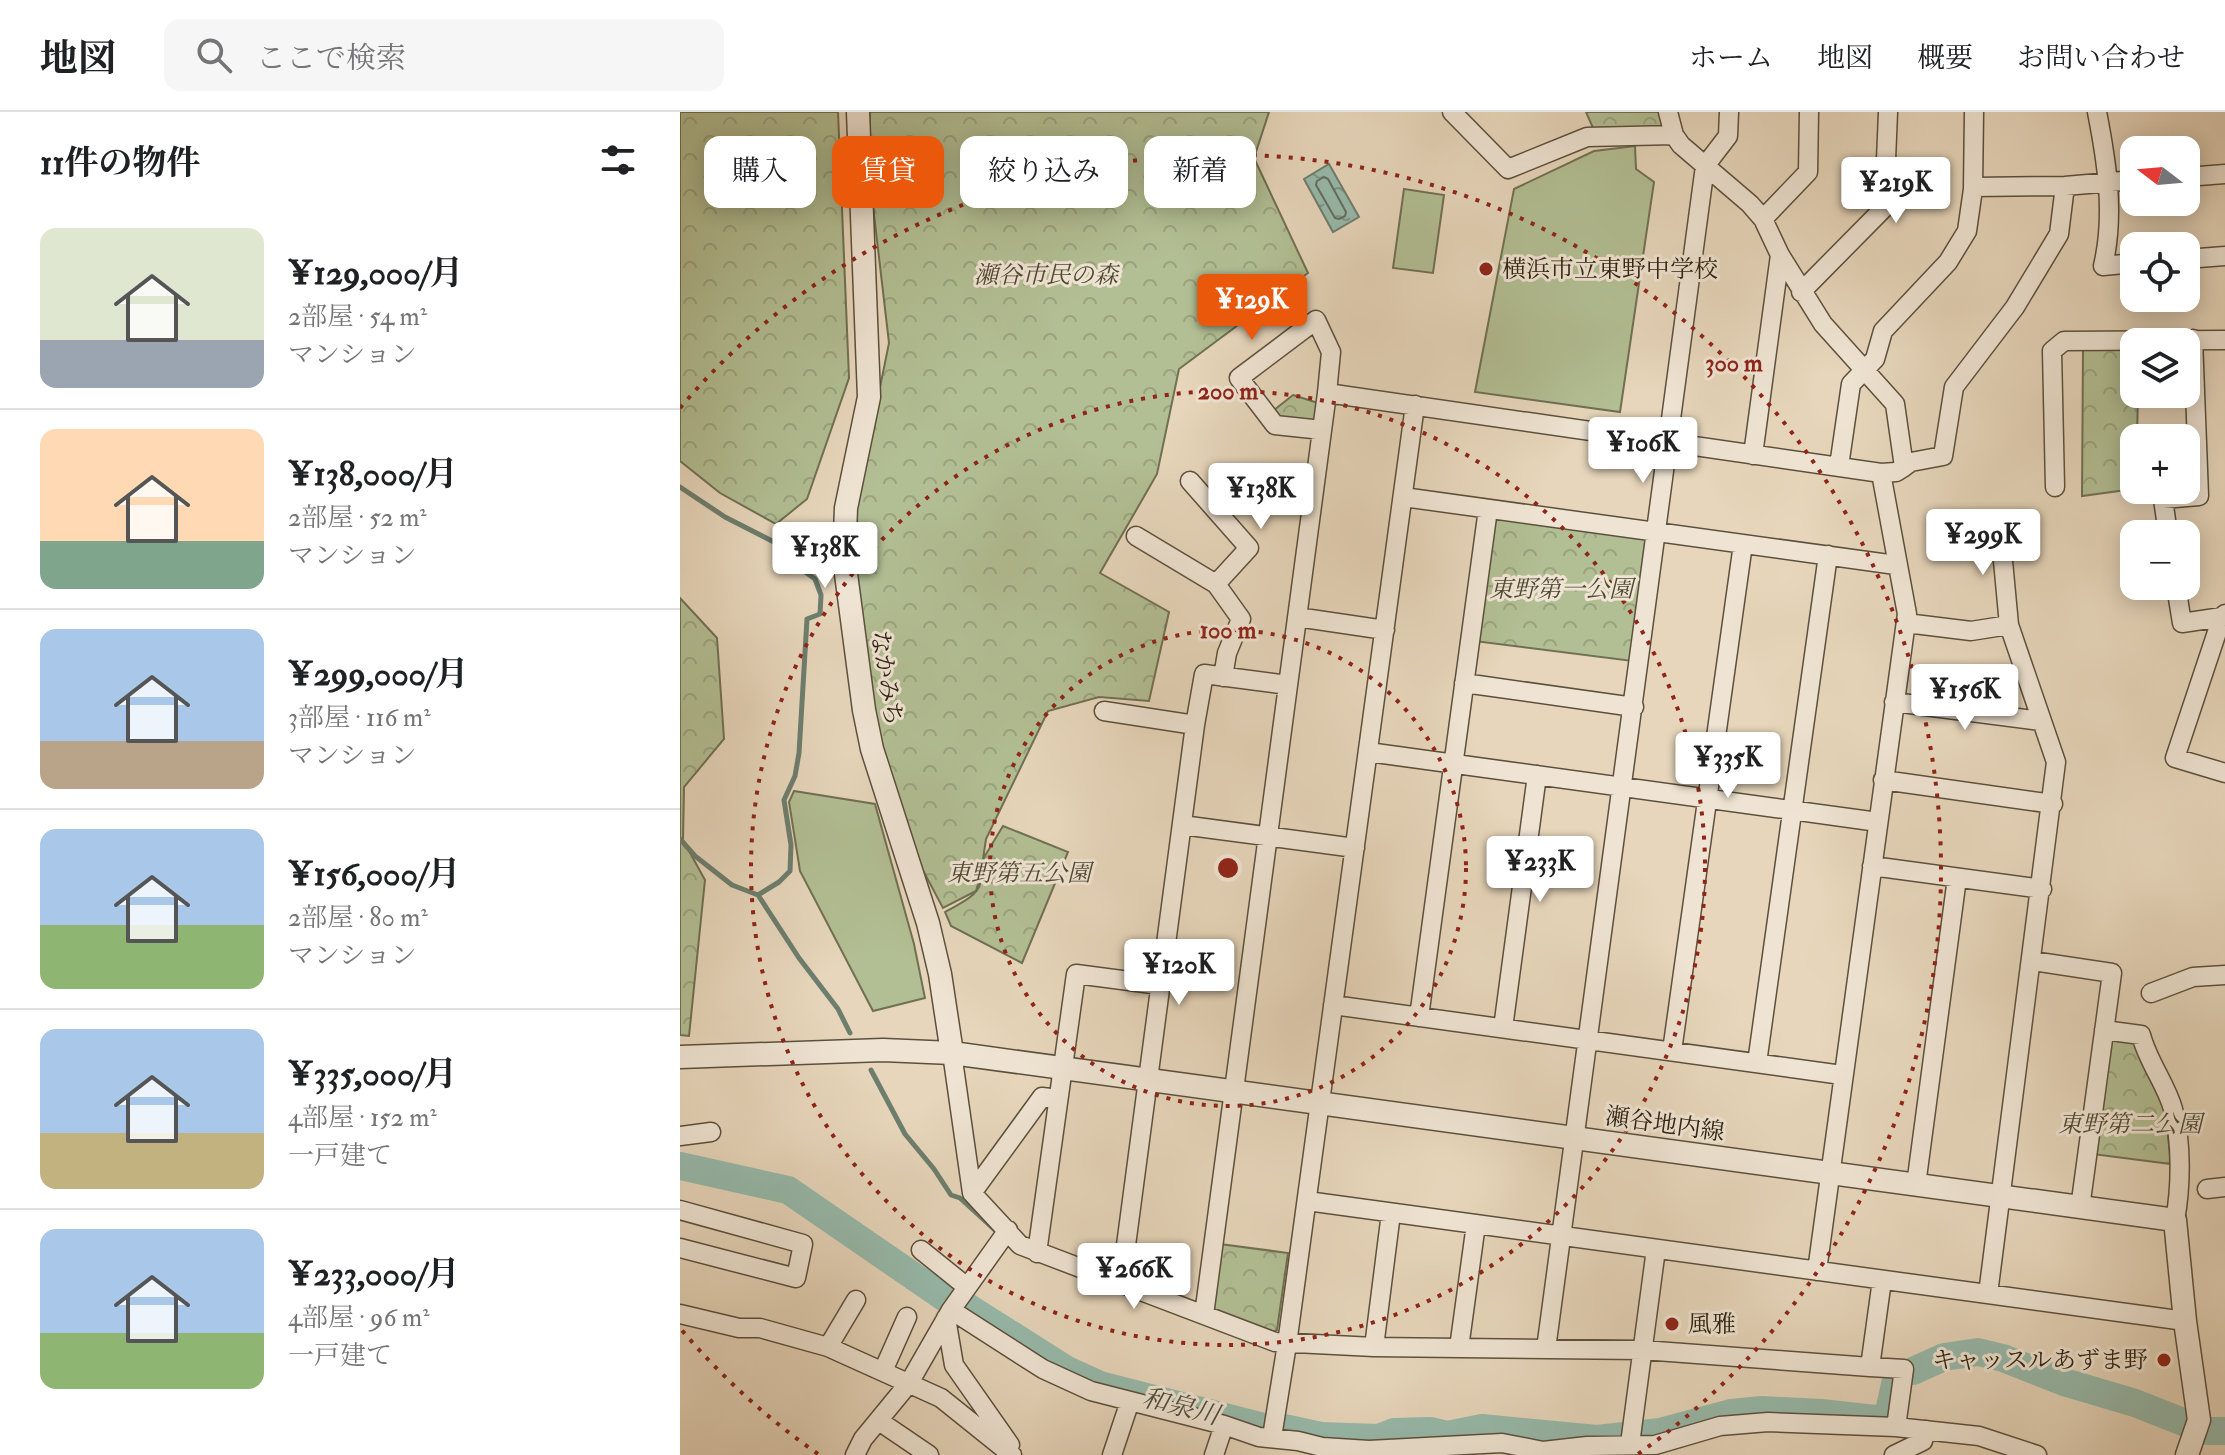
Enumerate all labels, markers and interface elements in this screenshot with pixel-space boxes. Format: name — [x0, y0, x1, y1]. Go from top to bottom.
search box — [164, 19, 724, 91]
icon: search — [192, 33, 236, 77]
text: 地図 — [40, 35, 116, 83]
text: ここで検索 — [256, 40, 406, 77]
text: ホーム — [1689, 41, 1773, 76]
text: 地図 — [1817, 41, 1873, 76]
text: 概要 — [1917, 41, 1973, 76]
text: お問い合わせ — [2017, 41, 2185, 76]
chip: 購入 — [704, 136, 816, 208]
chip: 賃貸 — [832, 136, 944, 208]
chip: 絞り込み — [960, 136, 1128, 208]
chip: 新着 — [1144, 136, 1256, 208]
north arrow — [2120, 136, 2200, 216]
map controls — [2120, 136, 2200, 600]
icon: filters — [596, 138, 640, 182]
text: 11件の物件 — [40, 142, 200, 185]
pin: ¥219K — [1840, 157, 1952, 225]
text: ¥219K — [1859, 167, 1933, 199]
button: locate — [2120, 232, 2200, 312]
text: ¥129,000/月 — [288, 252, 464, 295]
place label: 横浜市立東野中学校 — [1502, 254, 1718, 285]
icon: home — [104, 260, 200, 356]
park label: 瀬谷市民の森 — [974, 260, 1121, 291]
marker: 横浜市立東野中学校 — [1477, 260, 1495, 278]
pin: ¥129K — [1196, 274, 1308, 342]
text: ¥129K — [1215, 284, 1289, 316]
text: 2部屋 · 54 m² — [288, 301, 427, 333]
button: layers — [2120, 328, 2200, 408]
text: マンション — [288, 339, 417, 371]
text: 300 m — [1705, 348, 1763, 379]
text: 200 m — [1198, 376, 1259, 407]
pin: ¥106K — [1587, 417, 1699, 485]
button: + — [2120, 424, 2200, 504]
text: ¥106K — [1606, 427, 1680, 459]
text: ¥138,000/月 — [288, 453, 458, 496]
icon: home — [104, 461, 200, 557]
pin: ¥138K — [1205, 463, 1317, 531]
text: ¥138K — [1226, 473, 1296, 505]
text: 2部屋 · 52 m² — [288, 502, 427, 534]
pin: ¥299K — [1927, 509, 2039, 577]
text: ¥299K — [1944, 519, 2022, 551]
button: − — [2120, 520, 2200, 600]
pin: ¥138K — [769, 522, 881, 590]
text: ¥138K — [790, 532, 860, 564]
text: マンション — [288, 540, 417, 572]
park label: 東野第一公園 — [1489, 574, 1637, 605]
text: 100 m — [1200, 615, 1257, 646]
street label: なかみち — [864, 628, 909, 728]
text: ¥299,000/月 — [288, 653, 469, 696]
icon: home — [104, 661, 200, 757]
pin: ¥156K — [1909, 664, 2021, 732]
text: ¥156K — [1929, 674, 2001, 706]
text: 3部屋 · 116 m² — [288, 702, 431, 734]
pin: ¥335K — [1672, 732, 1784, 800]
text: マンション — [288, 740, 417, 772]
text: ¥335K — [1693, 742, 1763, 774]
pin: ¥233K — [1484, 836, 1596, 904]
text: ¥233K — [1505, 846, 1575, 878]
text: ¥156,000/月 — [288, 853, 461, 896]
centre of rings — [1214, 854, 1242, 882]
park label: 東野第五公園 — [947, 858, 1095, 889]
icon: home — [104, 861, 200, 957]
text: 2部屋 · 80 m² — [288, 902, 428, 934]
pin: ¥120K — [1123, 939, 1235, 1007]
text: マンション — [288, 940, 417, 972]
text: ¥120K — [1142, 949, 1216, 981]
text: ¥335,000/月 — [288, 1053, 457, 1096]
icon: home — [104, 1061, 200, 1157]
street label: 瀬谷地内線 — [1603, 1101, 1727, 1148]
text: 4部屋 · 152 m² — [288, 1102, 437, 1134]
park label: 東野第二公園 — [2058, 1109, 2206, 1140]
text: 一戸建て — [288, 1140, 392, 1172]
pin: ¥266K — [1078, 1243, 1190, 1311]
text: ¥233,000/月 — [288, 1253, 460, 1296]
text: ¥266K — [1095, 1253, 1173, 1285]
icon: home — [104, 1261, 200, 1357]
text: 4部屋 · 96 m² — [288, 1302, 429, 1334]
place label: 風雅 — [1688, 1309, 1736, 1340]
marker: 風雅 — [1663, 1315, 1681, 1333]
text: 一戸建て — [288, 1340, 392, 1372]
place label: キャッスルあずま野 — [1932, 1345, 2148, 1376]
marker: キャッスルあずま野 — [2155, 1351, 2173, 1369]
water label: 和泉川 — [1139, 1382, 1225, 1433]

